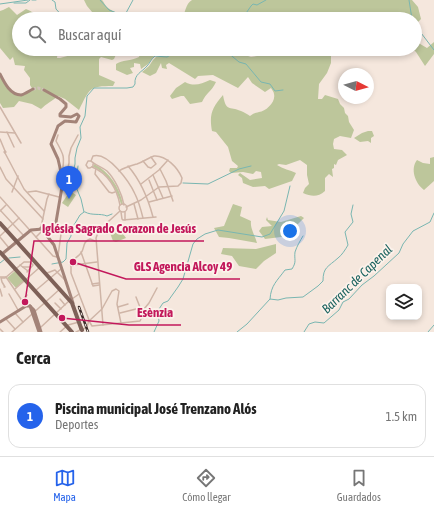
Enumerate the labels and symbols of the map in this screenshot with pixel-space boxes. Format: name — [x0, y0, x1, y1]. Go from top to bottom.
north arrow — [338, 68, 374, 104]
pin: 1 — [56, 166, 82, 199]
callout: Iglésia Sagrado Corazon de Jesús — [34, 216, 204, 241]
text: Iglésia Sagrado Corazon de Jesús — [42, 221, 196, 236]
your location — [280, 221, 300, 241]
water label: Barranc de Capenal — [319, 242, 395, 316]
callout: GLS Agencia Alcoy 49 — [126, 254, 240, 279]
text: GLS Agencia Alcoy 49 — [134, 259, 232, 274]
callout: Esènzia — [129, 300, 181, 325]
text: Esènzia — [137, 305, 173, 320]

